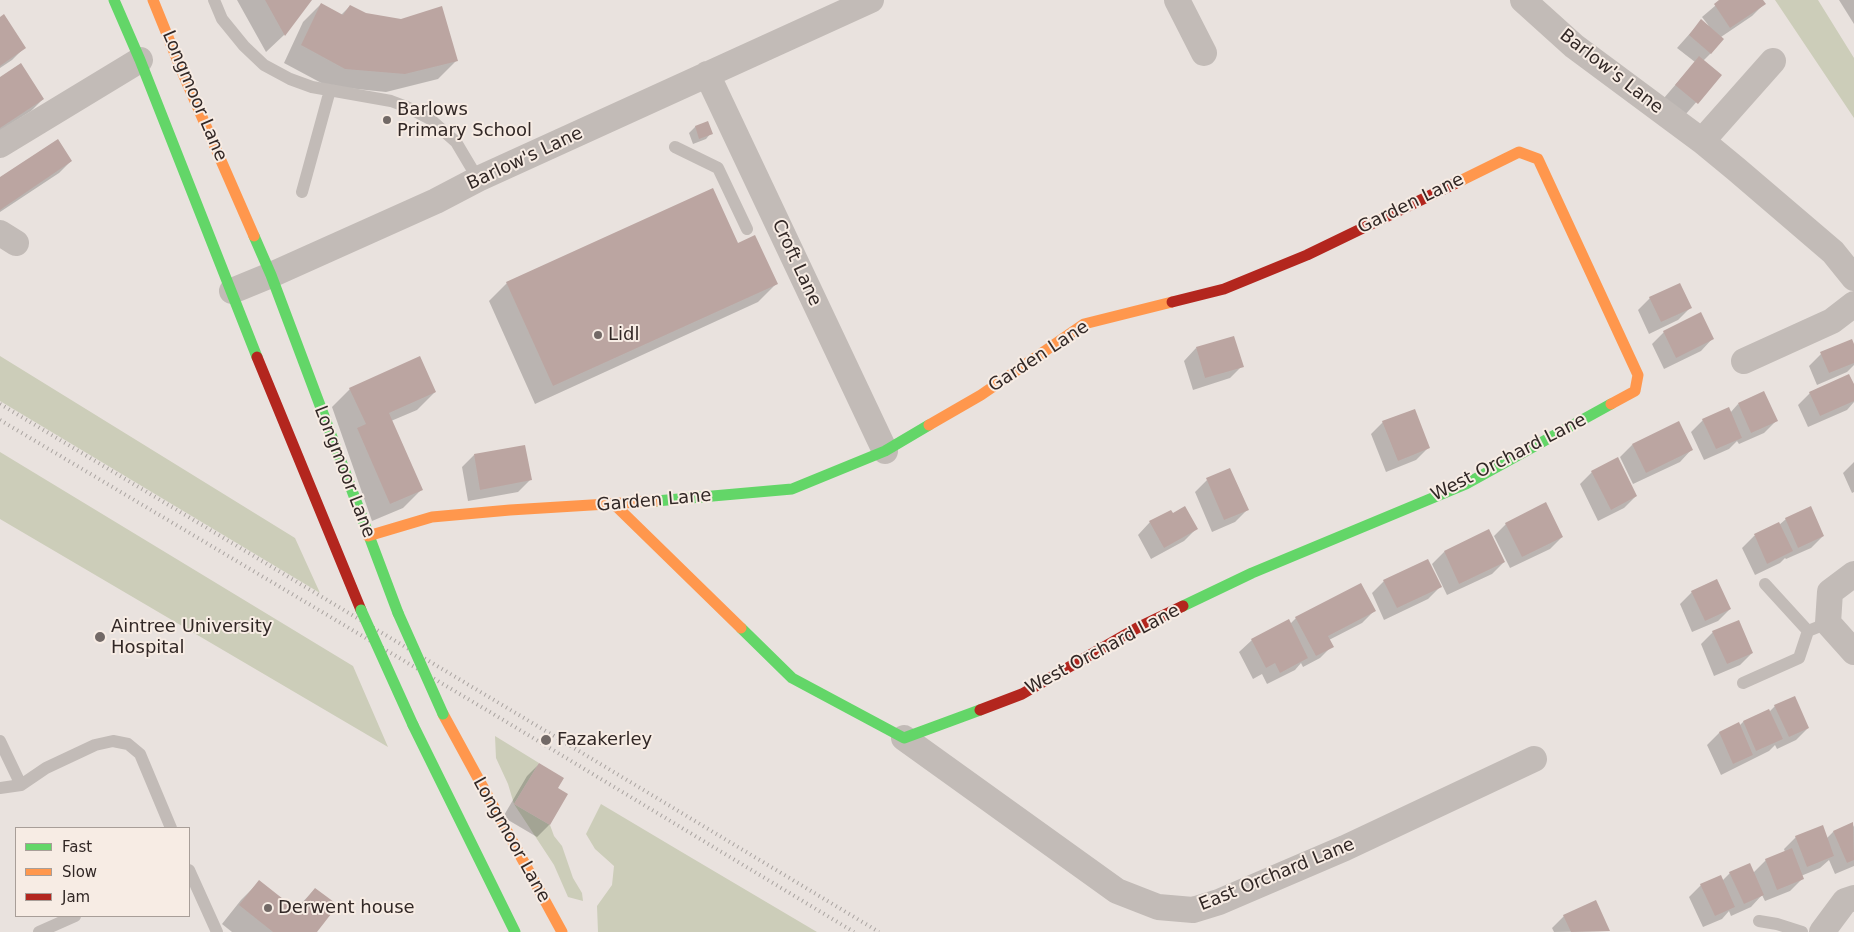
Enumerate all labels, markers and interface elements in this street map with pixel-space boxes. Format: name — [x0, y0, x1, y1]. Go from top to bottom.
street label: Barlow's Lane — [1555, 25, 1667, 119]
street label: Longmoor Lane — [157, 27, 231, 165]
place label: Barlows Primary School — [397, 99, 532, 142]
marker: Barlows Primary School — [381, 114, 393, 126]
street label: Barlow's Lane — [464, 123, 586, 195]
street label: Garden Lane — [1354, 169, 1468, 239]
street label: Croft Lane — [767, 216, 825, 310]
street label: Garden Lane — [985, 317, 1093, 397]
place label: Lidl — [608, 324, 639, 346]
marker: Lidl — [592, 329, 604, 341]
street label: Longmoor Lane — [309, 403, 379, 541]
street label: West Orchard Lane — [1428, 410, 1590, 506]
street label: Garden Lane — [596, 485, 712, 517]
street label: West Orchard Lane — [1022, 600, 1184, 700]
place label: Aintree University Hospital — [111, 616, 272, 659]
marker: Aintree University Hospital — [93, 630, 107, 644]
place label: Fazakerley — [557, 729, 652, 751]
marker: Fazakerley — [539, 733, 553, 747]
street label: Longmoor Lane — [468, 774, 554, 906]
legend — [15, 827, 190, 917]
street label: East Orchard Lane — [1196, 834, 1358, 916]
text: Fast — [62, 838, 92, 856]
text: Slow — [62, 863, 97, 881]
text: Jam — [62, 888, 90, 906]
place label: Derwent house — [278, 897, 415, 919]
marker: Derwent house — [262, 902, 274, 914]

